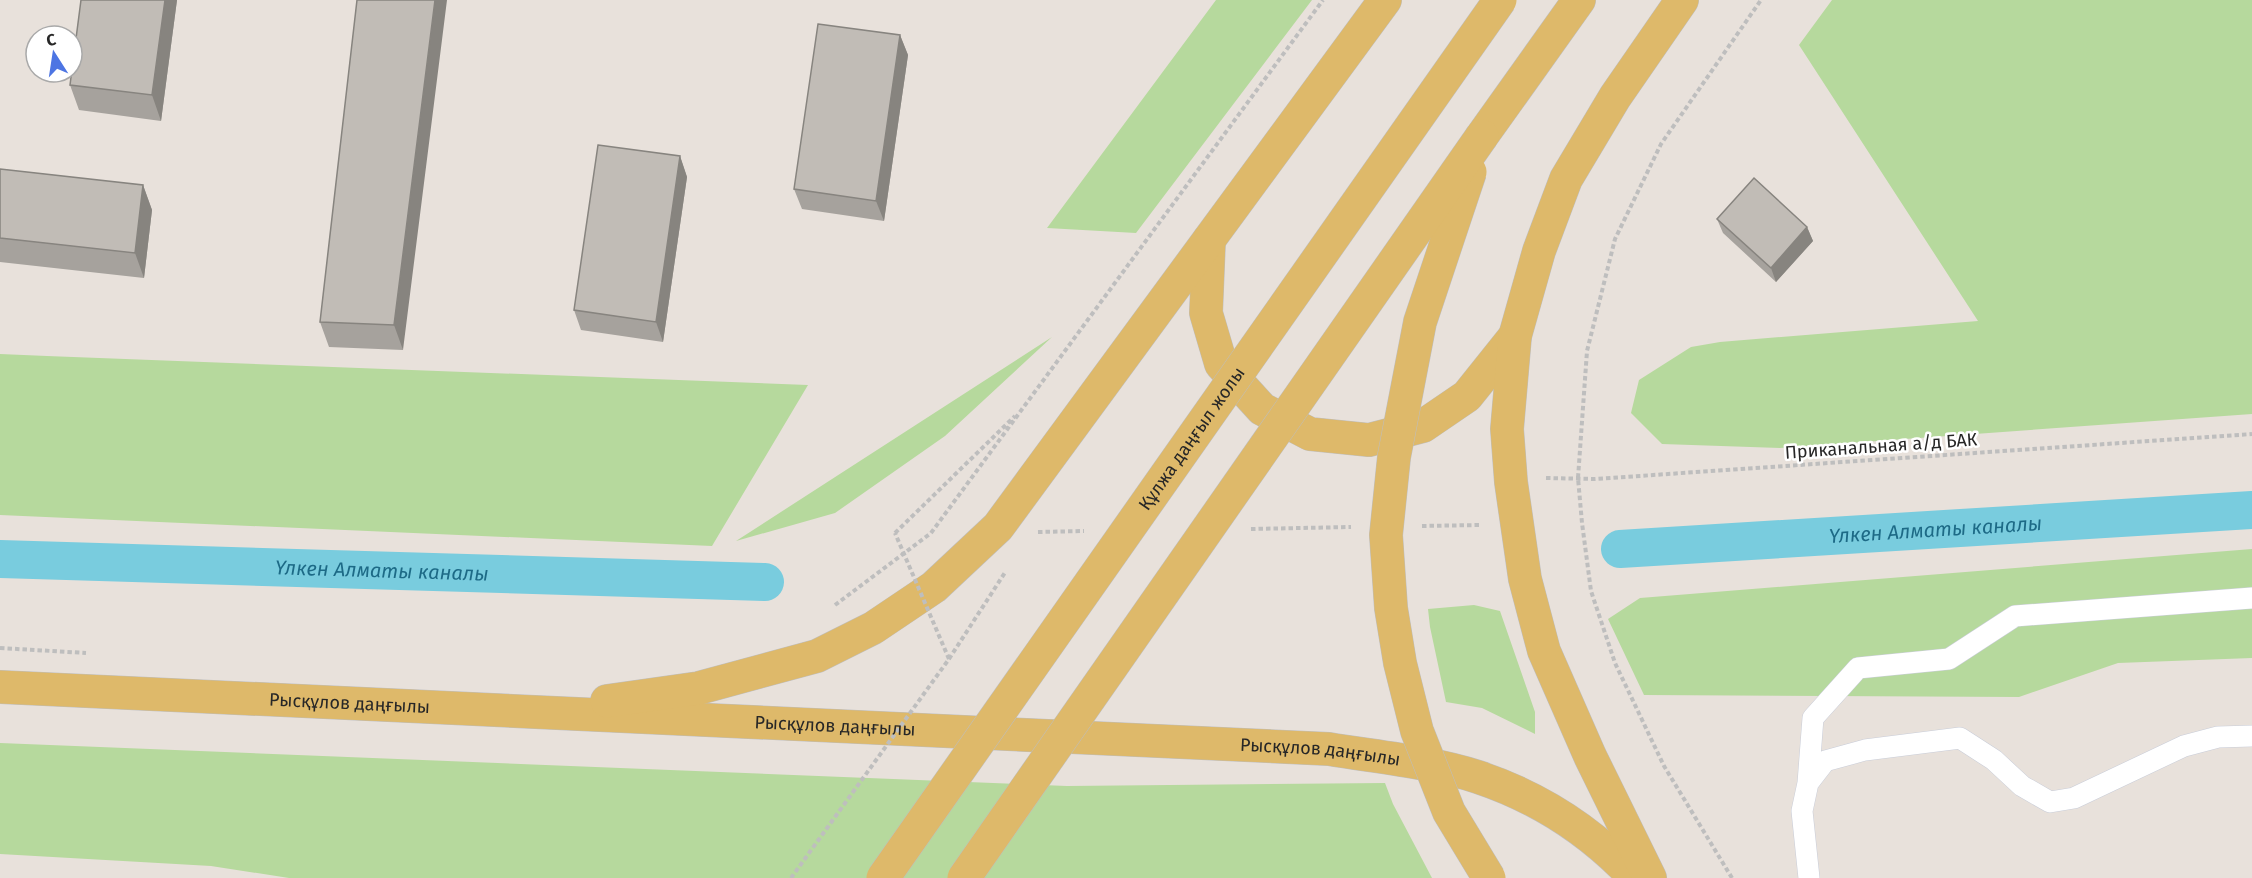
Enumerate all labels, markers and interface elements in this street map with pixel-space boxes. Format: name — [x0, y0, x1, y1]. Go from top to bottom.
north arrow — [24, 24, 84, 84]
text: С — [45, 29, 58, 50]
street label: Құлжа даңғыл жолы — [1134, 363, 1250, 515]
street label: Приканальная а/д БАК — [1784, 428, 1978, 464]
water label: Үлкен Алматы каналы — [1828, 511, 2043, 548]
water label: Үлкен Алматы каналы — [275, 555, 489, 586]
street label: Рысқұлов даңғылы — [269, 689, 431, 718]
street label: Рысқұлов даңғылы — [754, 711, 916, 741]
street label: Рысқұлов даңғылы — [1240, 734, 1402, 771]

